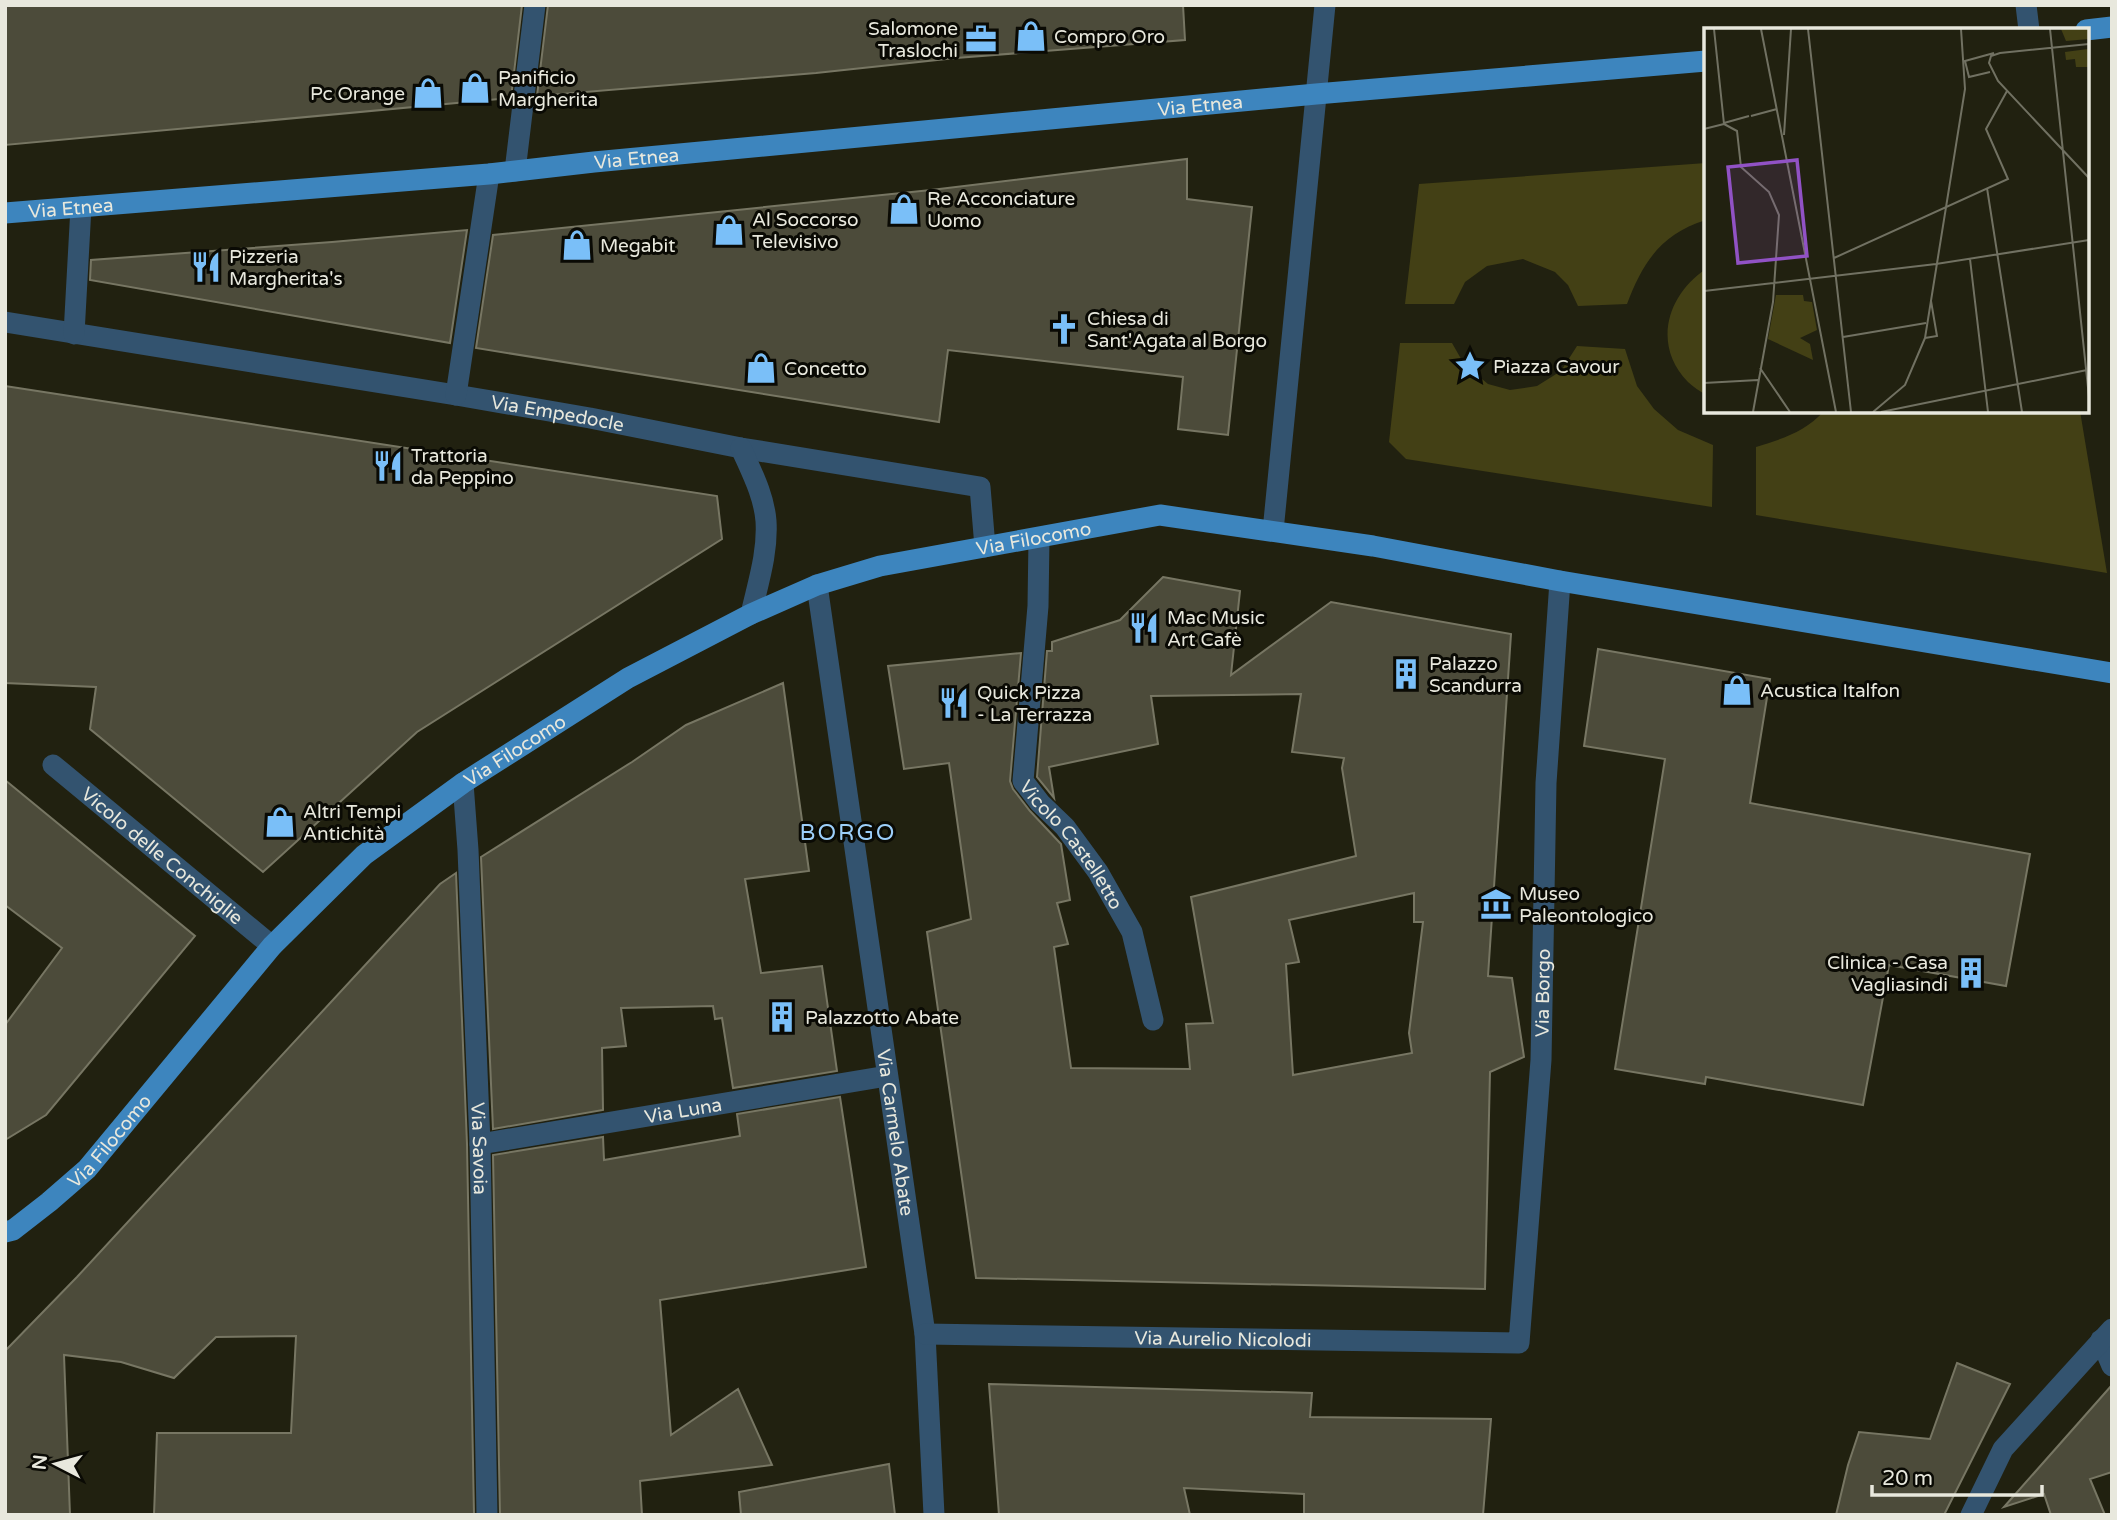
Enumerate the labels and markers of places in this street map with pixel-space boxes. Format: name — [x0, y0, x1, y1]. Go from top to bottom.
place label: Salomone Traslochi — [868, 18, 958, 62]
shop icon: Compro Oro — [1014, 19, 1048, 53]
office icon: Salomone Traslochi — [964, 22, 998, 56]
place label: Compro Oro — [1054, 26, 1165, 48]
place label: Panificio Margherita — [498, 67, 598, 111]
shop icon: Panificio Margherita — [458, 71, 492, 105]
shop icon: Pc Orange — [411, 76, 445, 110]
place label: Pc Orange — [310, 83, 405, 105]
place label: Re Acconciature Uomo — [927, 188, 1075, 232]
shop icon: Re Acconciature Uomo — [887, 192, 921, 226]
place label: Al Soccorso Televisivo — [752, 209, 859, 253]
shop icon: Al Soccorso Televisivo — [712, 213, 746, 247]
shop icon: Megabit — [560, 228, 594, 262]
place label: Megabit — [600, 235, 676, 257]
place label: Pizzeria Margherita's — [229, 246, 343, 290]
restaurant icon: Pizzeria Margherita's — [189, 250, 223, 284]
place label: Chiesa di Sant'Agata al Borgo — [1087, 308, 1267, 352]
church icon: Chiesa di Sant'Agata al Borgo — [1047, 312, 1081, 346]
place icon: Piazza Cavour — [1453, 349, 1487, 383]
shop icon: Concetto — [744, 351, 778, 385]
place label: Piazza Cavour — [1493, 356, 1620, 378]
place label: Concetto — [784, 358, 867, 380]
place label: Trattoria da Peppino — [411, 445, 514, 489]
restaurant icon: Trattoria da Peppino — [371, 449, 405, 483]
place label: Mac Music Art Cafè — [1167, 607, 1265, 651]
restaurant icon: Mac Music Art Cafè — [1127, 611, 1161, 645]
place label: Palazzo Scandurra — [1429, 653, 1522, 697]
building icon: Palazzo Scandurra — [1389, 657, 1423, 691]
shop icon: Acustica Italfon — [1720, 673, 1754, 707]
place label: Acustica Italfon — [1760, 680, 1900, 702]
place label: Quick Pizza - La Terrazza — [977, 682, 1092, 726]
restaurant icon: Quick Pizza - La Terrazza — [937, 686, 971, 720]
place label: Altri Tempi Antichità — [303, 801, 401, 845]
shop icon: Altri Tempi Antichità — [263, 805, 297, 839]
place label: Museo Paleontologico — [1519, 883, 1654, 927]
museum icon: Museo Paleontologico — [1479, 887, 1513, 921]
place label: Clinica - Casa Vagliasindi — [1827, 952, 1948, 996]
building icon: Clinica - Casa Vagliasindi — [1954, 956, 1988, 990]
building icon: Palazzotto Abate — [765, 1000, 799, 1034]
place label: Palazzotto Abate — [805, 1007, 959, 1029]

